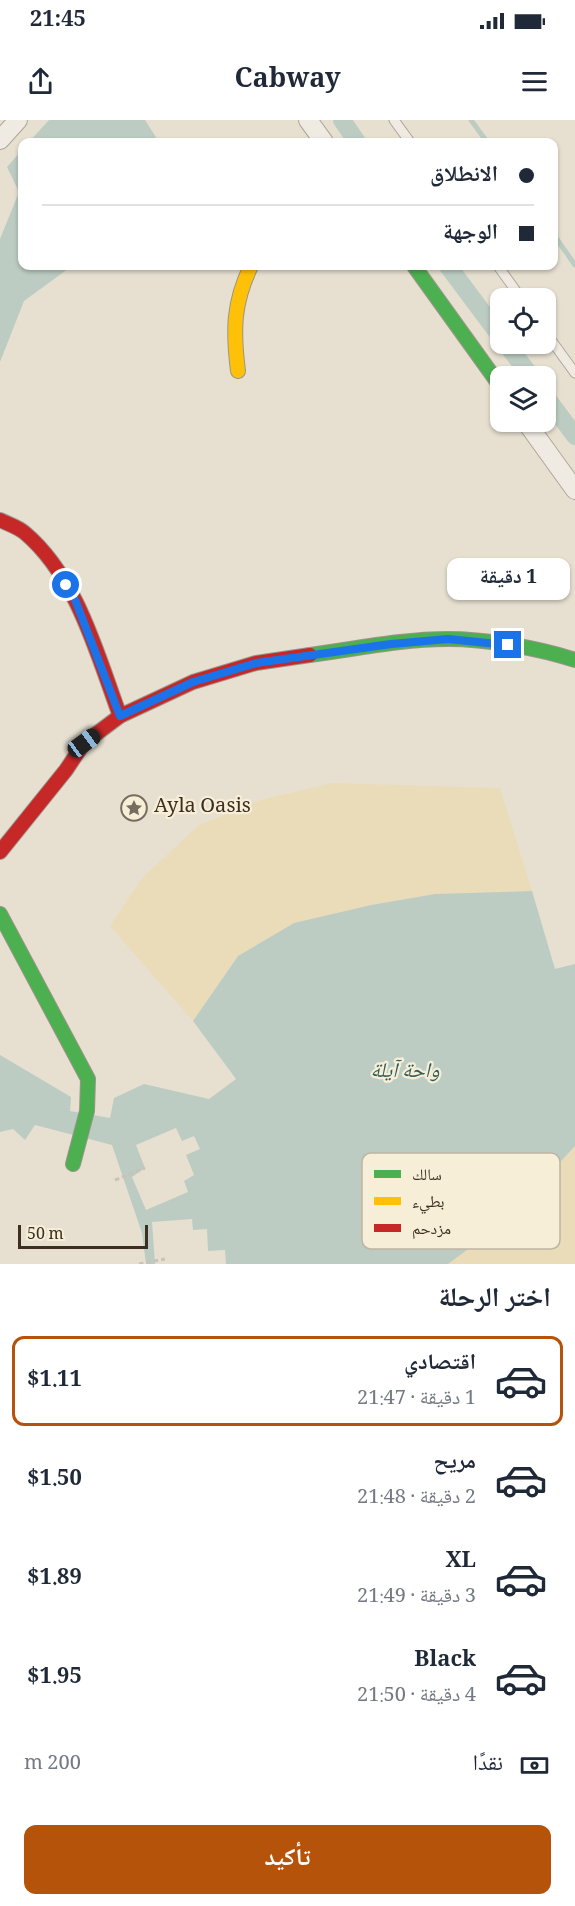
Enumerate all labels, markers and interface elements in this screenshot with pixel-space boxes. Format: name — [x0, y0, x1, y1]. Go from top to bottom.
text: 21:45 — [30, 2, 86, 40]
text: Cabway — [234, 58, 341, 104]
icon: share — [24, 65, 57, 98]
icon: menu — [518, 65, 551, 98]
text: الانطلاق — [430, 157, 498, 195]
text: الوجهة — [443, 215, 498, 253]
map controls — [490, 288, 556, 432]
button: locate — [490, 288, 556, 354]
button: layers — [490, 366, 556, 432]
callout: 1 دقيقة — [446, 558, 570, 600]
text: 1 دقيقة — [480, 562, 537, 596]
route start — [52, 571, 79, 598]
route end — [494, 631, 521, 658]
car — [64, 725, 104, 761]
place label: Ayla Oasis — [154, 791, 251, 825]
place icon: Ayla Oasis — [119, 793, 149, 823]
water label: واحة آيلة — [370, 1055, 440, 1090]
legend — [362, 1153, 560, 1249]
text: سالك — [412, 1163, 442, 1190]
text: بطيء — [412, 1190, 444, 1217]
text: مزدحم — [412, 1217, 451, 1244]
scale bar — [18, 1222, 148, 1250]
text: 50 m — [27, 1222, 64, 1249]
text: اختر الرحلة — [439, 1277, 551, 1323]
text: اقتصادي — [404, 1345, 476, 1383]
icon: car — [494, 1354, 548, 1408]
text: $1.11 — [27, 1362, 82, 1400]
text: 1 دقيقة · 21:47 — [357, 1383, 476, 1417]
text: مريح — [433, 1444, 476, 1482]
icon: car — [494, 1453, 548, 1507]
text: $1.50 — [27, 1461, 82, 1499]
text: 2 دقيقة · 21:48 — [357, 1482, 476, 1516]
text: XL — [445, 1543, 476, 1581]
icon: car — [494, 1552, 548, 1606]
text: $1.89 — [27, 1560, 82, 1598]
text: 3 دقيقة · 21:49 — [357, 1581, 476, 1615]
text: Black — [414, 1642, 476, 1680]
icon: car — [494, 1651, 548, 1705]
text: $1.95 — [27, 1659, 82, 1697]
text: 4 دقيقة · 21:50 — [357, 1680, 476, 1714]
text: نقدًا — [473, 1746, 503, 1784]
text: 200 m — [24, 1748, 81, 1782]
icon: cash — [518, 1749, 551, 1782]
button: تأكيد — [24, 1825, 551, 1894]

